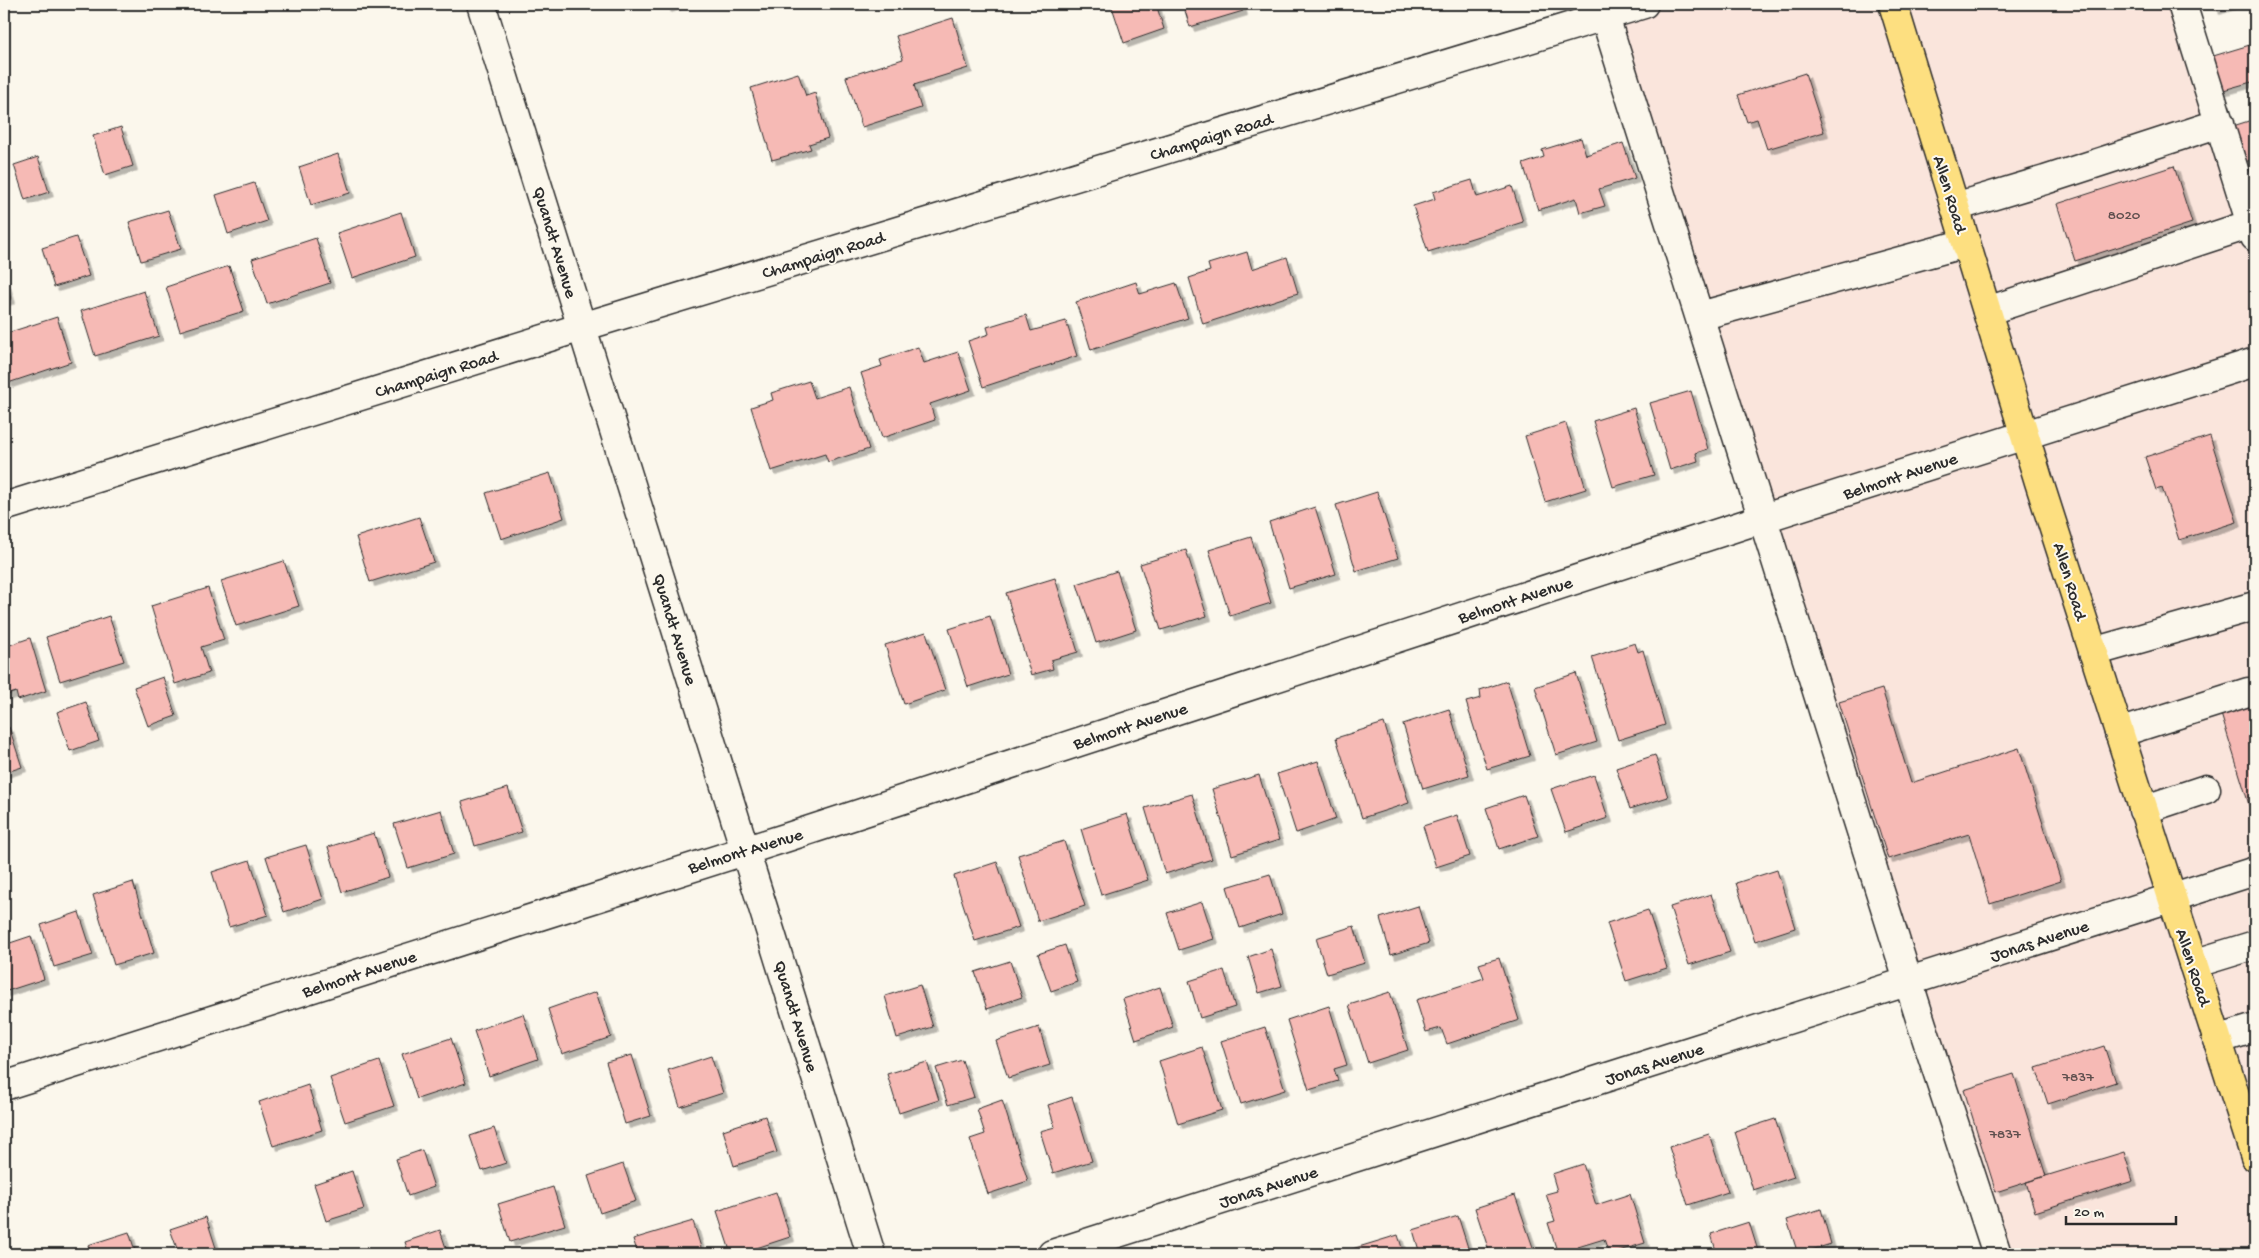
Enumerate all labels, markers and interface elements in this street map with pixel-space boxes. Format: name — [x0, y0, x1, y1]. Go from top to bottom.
street label: Champaign Road — [1148, 109, 1277, 167]
street label: Allen Road — [1927, 153, 1971, 237]
street label: Quandt Avenue — [527, 184, 581, 302]
house number: 8020 — [2108, 207, 2141, 225]
street label: Champaign Road — [760, 227, 889, 285]
street label: Champaign Road — [373, 346, 502, 404]
street label: Belmont Avenue — [1840, 449, 1961, 506]
street label: Allen Road — [2047, 540, 2091, 624]
street label: Quandt Avenue — [647, 571, 701, 689]
street label: Belmont Avenue — [1455, 573, 1576, 630]
street label: Belmont Avenue — [1070, 699, 1191, 756]
street label: Belmont Avenue — [685, 825, 806, 880]
street label: Jonas Avenue — [1988, 916, 2092, 968]
street label: Allen Road — [2169, 927, 2214, 1010]
street label: Belmont Avenue — [299, 947, 420, 1004]
street label: Quandt Avenue — [768, 958, 822, 1076]
street label: Jonas Avenue — [1603, 1039, 1707, 1091]
house number: 7837 — [2061, 1069, 2095, 1087]
house number: 7837 — [1988, 1126, 2022, 1144]
street label: Jonas Avenue — [1217, 1162, 1321, 1214]
scale bar — [2066, 1193, 2176, 1225]
text: 20 m — [2074, 1204, 2104, 1222]

